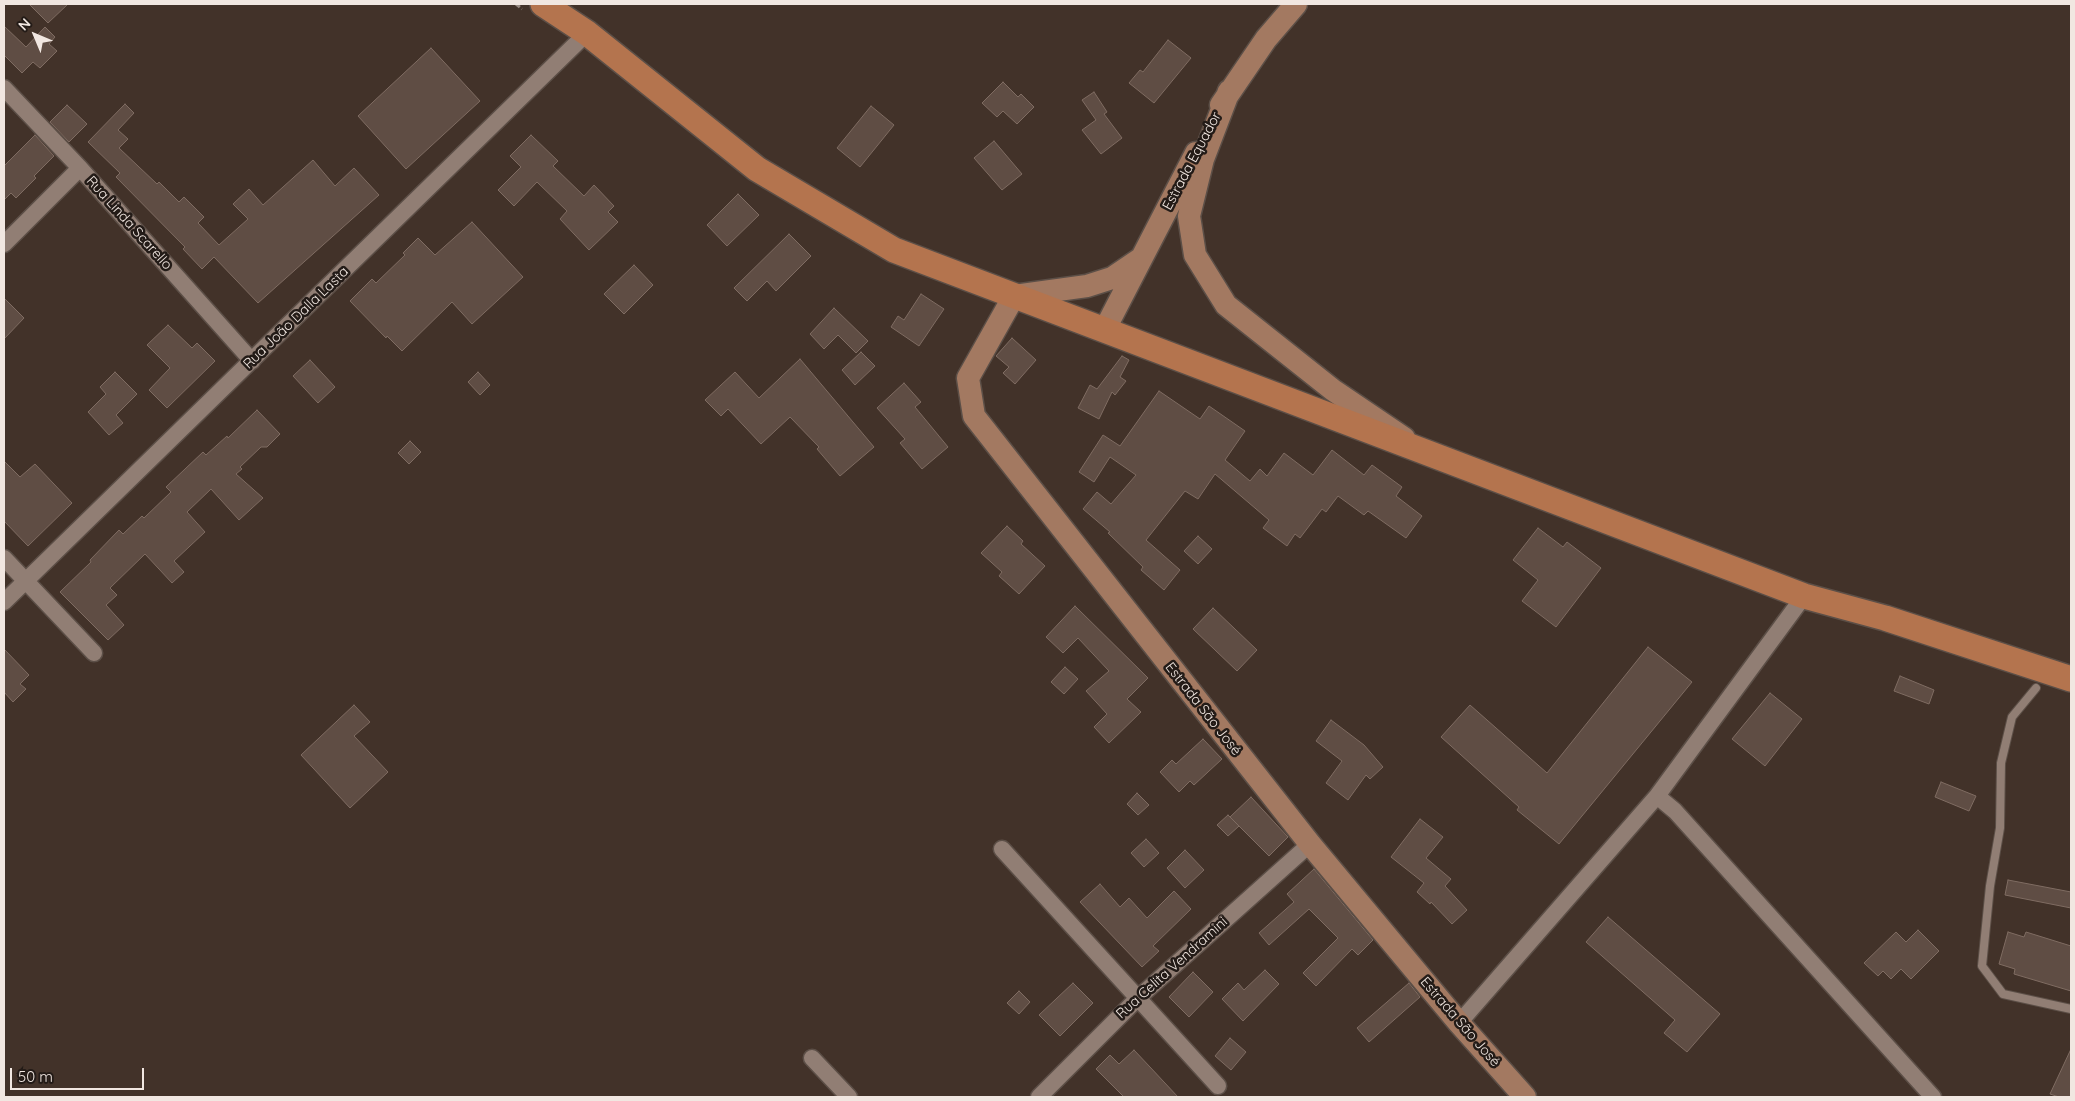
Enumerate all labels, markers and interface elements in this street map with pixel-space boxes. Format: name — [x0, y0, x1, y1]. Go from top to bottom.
north arrow — [10, 10, 60, 60]
text: N — [14, 14, 34, 34]
street label: Estrada Equador — [1159, 109, 1225, 213]
street label: Rua Linda Scarello — [83, 173, 175, 273]
street label: Rua João Dalla Lasta — [240, 263, 352, 373]
street label: Estrada São José — [1161, 659, 1245, 759]
street label: Rua Celita Vendramini — [1113, 914, 1231, 1022]
street label: Estrada São José — [1416, 974, 1504, 1070]
scale bar — [12, 1058, 146, 1090]
text: 50 m — [18, 1067, 53, 1086]

